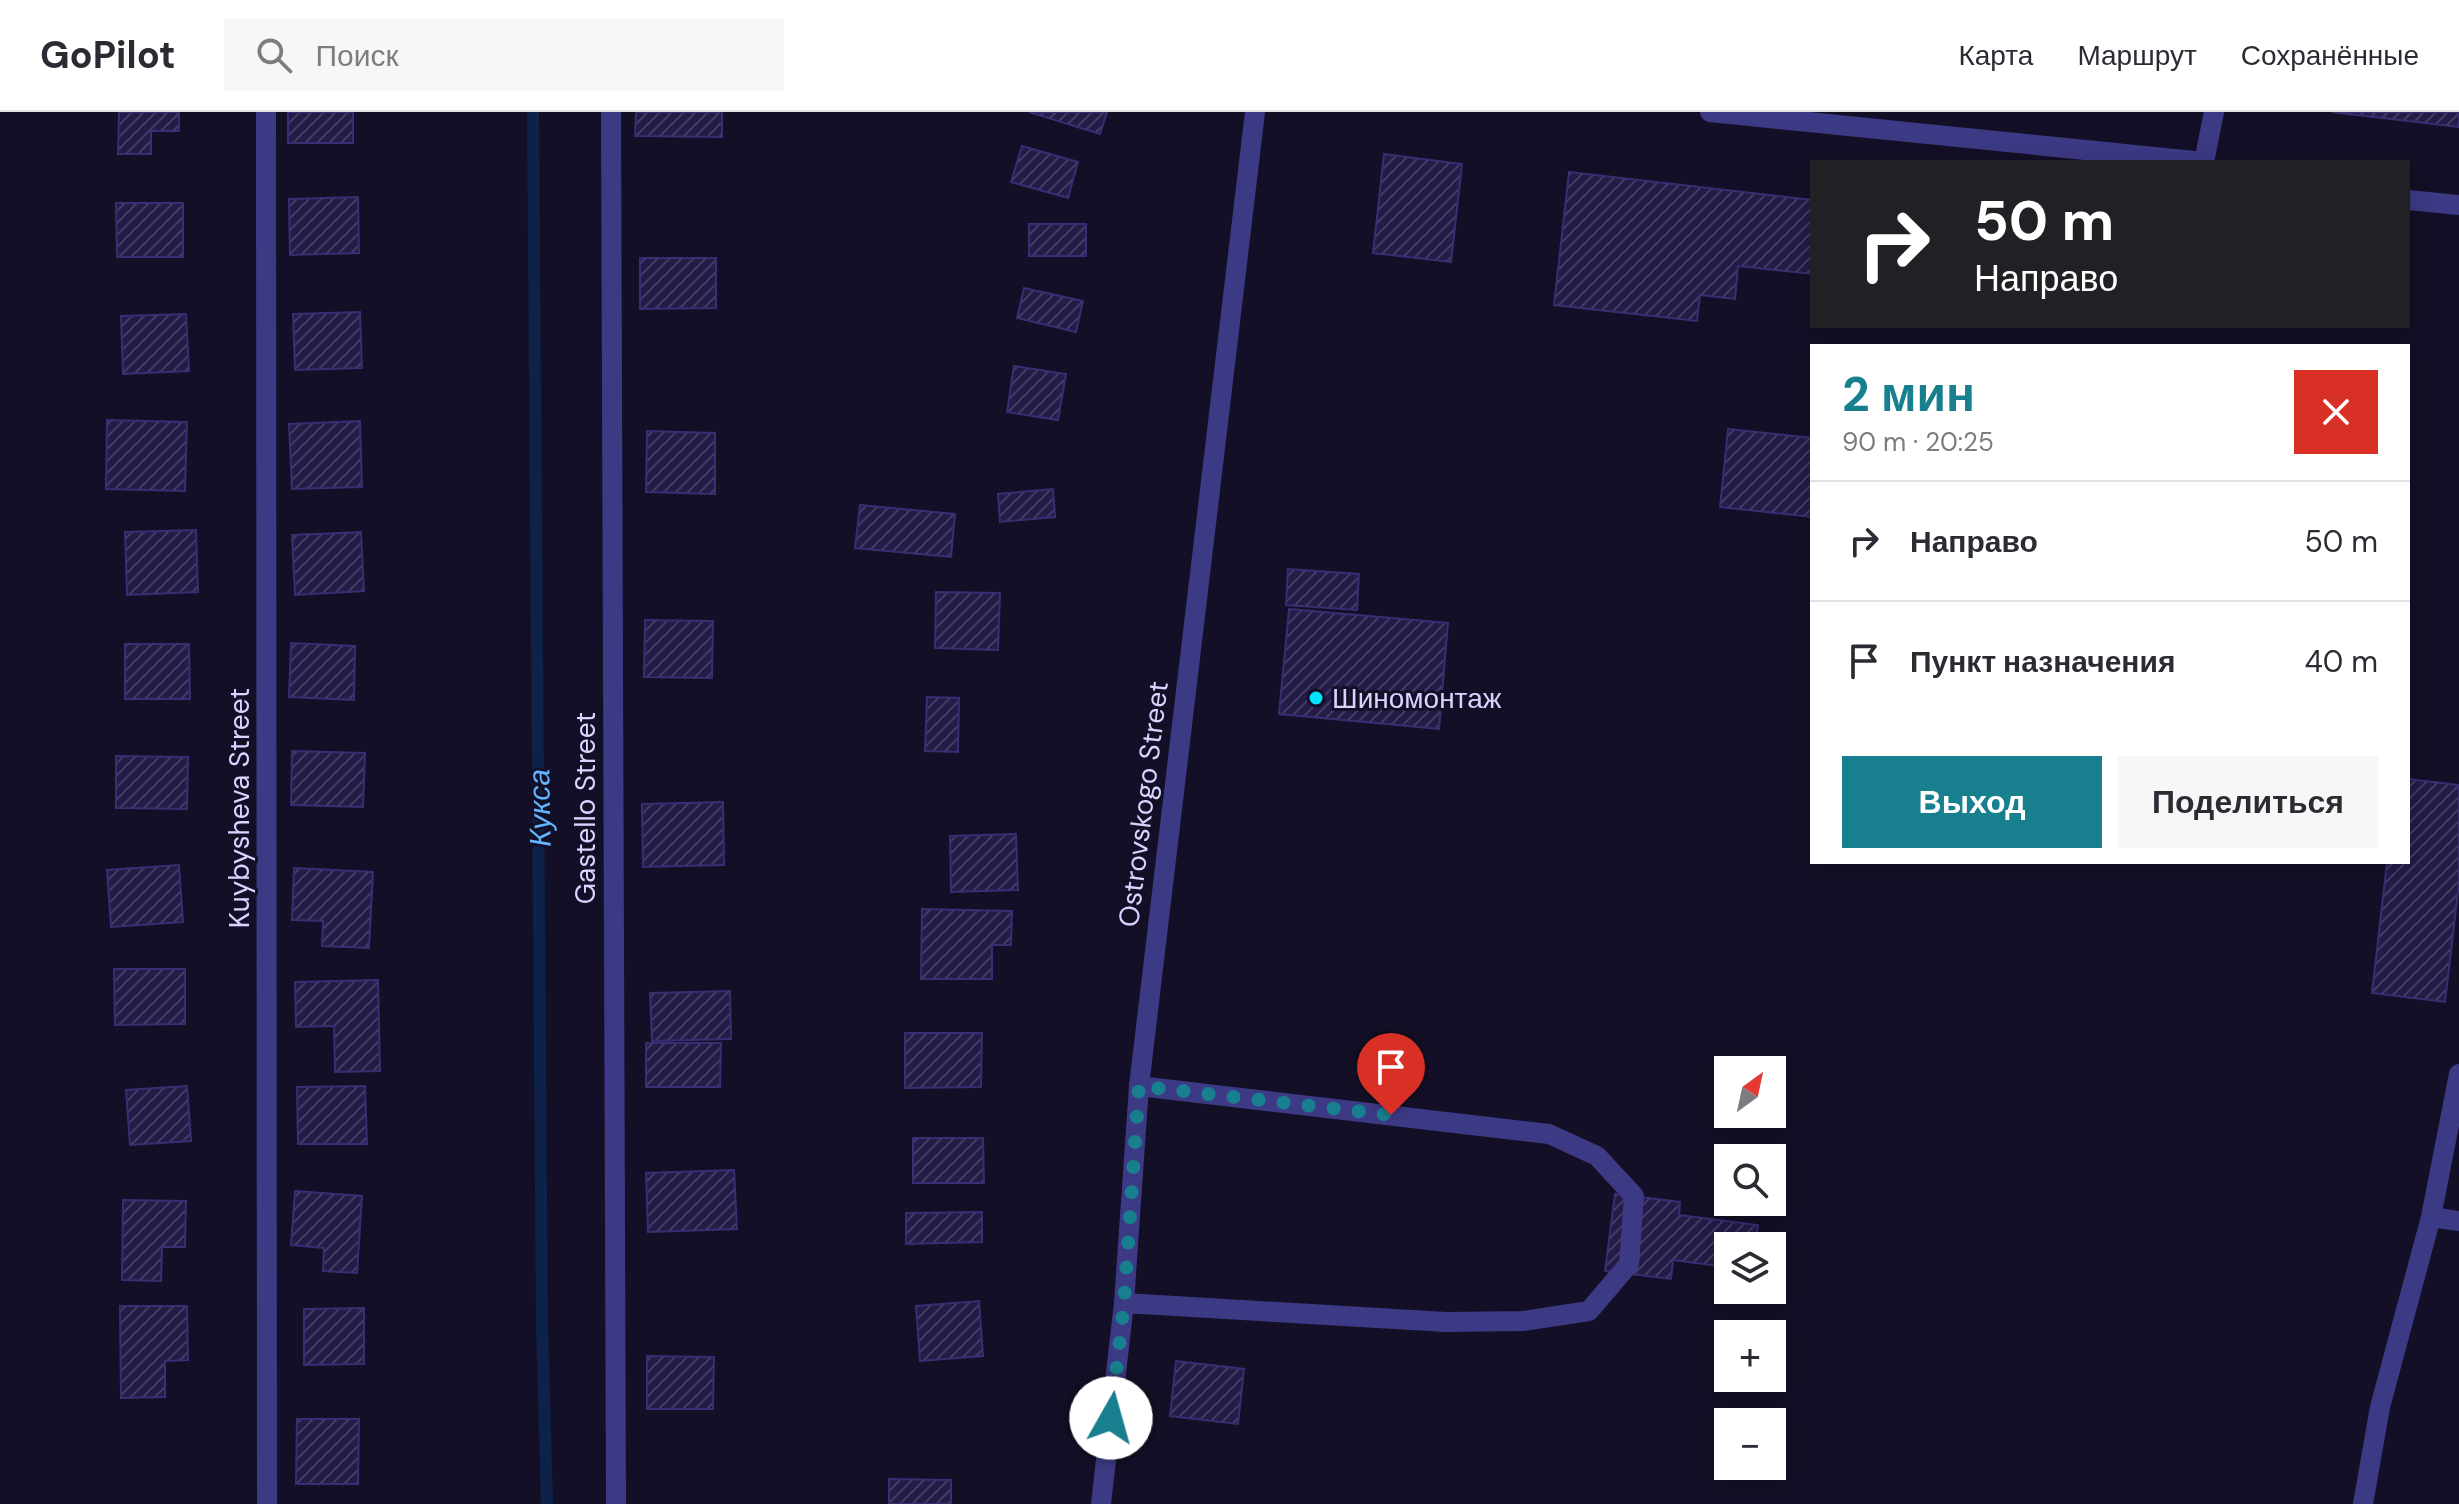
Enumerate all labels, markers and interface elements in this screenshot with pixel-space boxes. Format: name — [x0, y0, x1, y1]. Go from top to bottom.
search box — [224, 19, 784, 91]
text: GoPilot — [40, 30, 176, 80]
icon: search — [252, 33, 296, 77]
text: Поиск — [316, 36, 399, 75]
text: Карта — [1958, 37, 2033, 74]
text: Маршрут — [2077, 37, 2197, 74]
text: Сохранённые — [2241, 37, 2419, 74]
text: 50 m — [1974, 184, 2114, 257]
icon: right — [1842, 192, 1946, 296]
text: Направо — [1974, 255, 2118, 302]
text: 2 мин — [1842, 363, 1975, 426]
button: close — [2294, 370, 2378, 454]
text: 90 m · 20:25 — [1842, 425, 1994, 459]
icon: right — [1842, 519, 1886, 563]
text: Направо — [1910, 522, 2038, 561]
text: 50 m — [2304, 522, 2378, 561]
icon: arrive — [1842, 639, 1886, 683]
text: Пункт назначения — [1910, 642, 2175, 681]
text: 40 m — [2305, 642, 2378, 681]
street label: Ostrovskogo Street — [1110, 679, 1177, 929]
place label: Шиномонтаж — [1332, 680, 1502, 717]
street label: Kuybysheva Street — [221, 688, 258, 928]
marker: Шиномонтаж — [1307, 689, 1325, 707]
street label: Gastello Street — [567, 712, 604, 904]
button: Выход — [1842, 756, 2102, 848]
button: Поделиться — [2118, 756, 2378, 848]
water label: Кукса — [519, 769, 560, 847]
pin — [1357, 1033, 1425, 1115]
icon: arrive — [1369, 1045, 1413, 1089]
north arrow — [1714, 1056, 1786, 1128]
map controls — [1714, 1056, 1786, 1480]
button: search — [1714, 1144, 1786, 1216]
button: layers — [1714, 1232, 1786, 1304]
button: + — [1714, 1320, 1786, 1392]
position arrow — [1069, 1376, 1153, 1460]
button: − — [1714, 1408, 1786, 1480]

